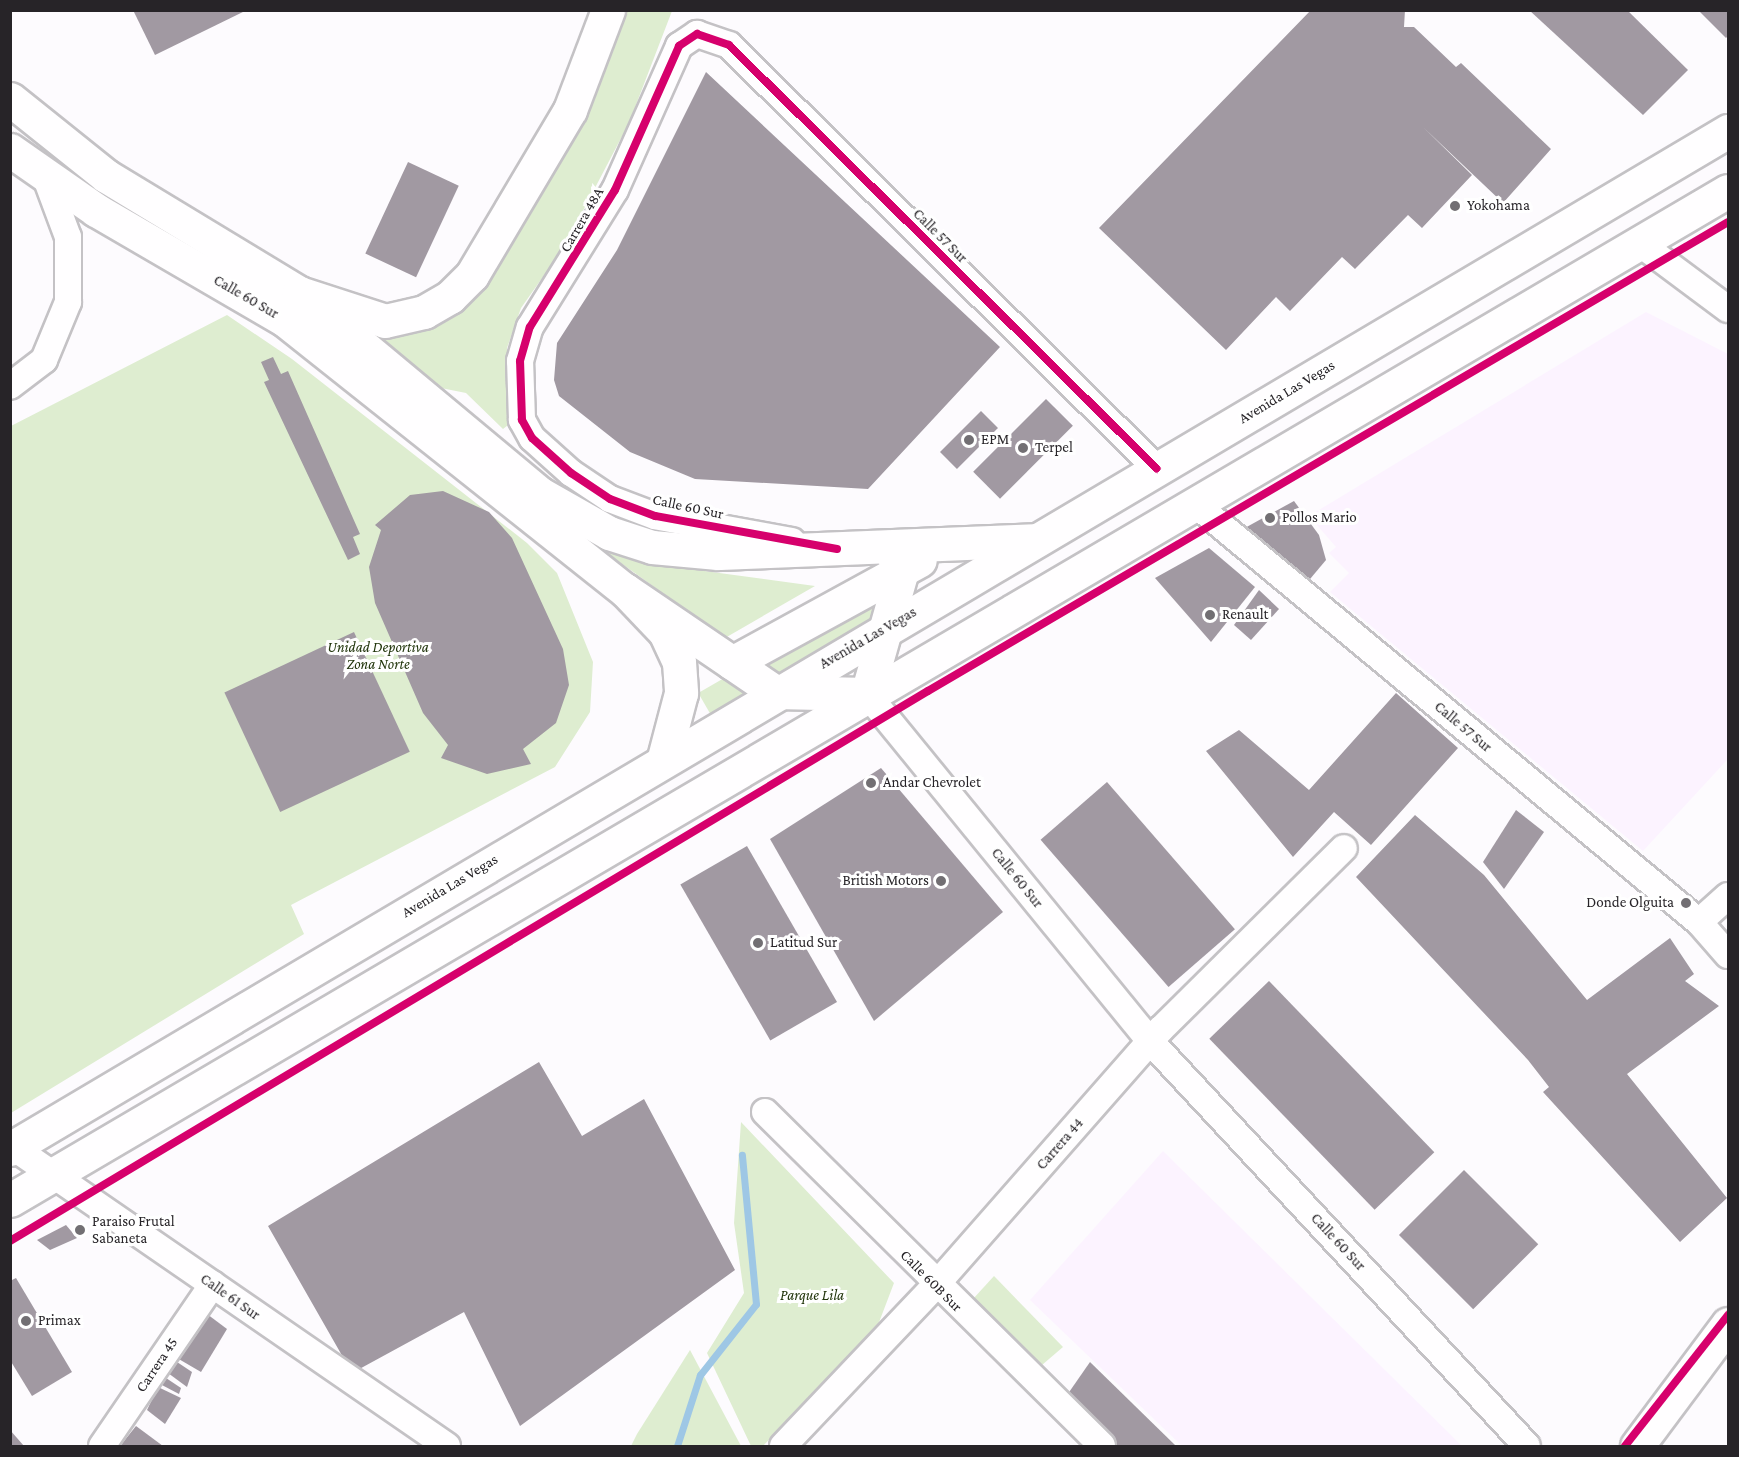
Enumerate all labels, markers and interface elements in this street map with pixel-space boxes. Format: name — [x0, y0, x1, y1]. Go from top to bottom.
street label: Carrera 48A — [556, 184, 608, 256]
place label: Yokohama — [1467, 197, 1530, 215]
marker: Yokohama — [1448, 199, 1462, 213]
street label: Calle 57 Sur — [909, 205, 971, 267]
street label: Calle 60 Sur — [210, 271, 282, 323]
street label: Avenida Las Vegas — [1236, 356, 1338, 428]
place label: EPM — [981, 431, 1009, 449]
marker: EPM — [962, 433, 976, 447]
place label: Terpel — [1035, 439, 1073, 457]
marker: Terpel — [1016, 441, 1030, 455]
street label: Calle 60 Sur — [651, 491, 725, 523]
place label: Pollos Mario — [1282, 509, 1357, 527]
marker: Pollos Mario — [1263, 511, 1277, 525]
street label: Avenida Las Vegas — [816, 603, 920, 673]
place label: Renault — [1222, 606, 1269, 624]
marker: Renault — [1203, 608, 1217, 622]
park label: Unidad Deportiva Zona Norte — [327, 638, 429, 673]
street label: Calle 57 Sur — [1431, 698, 1495, 756]
place label: Andar Chevrolet — [883, 774, 981, 792]
marker: Andar Chevrolet — [864, 776, 878, 790]
street label: Calle 60 Sur — [987, 844, 1047, 912]
street label: Avenida Las Vegas — [399, 850, 501, 922]
place label: British Motors — [843, 872, 929, 890]
marker: British Motors — [934, 874, 948, 888]
place label: Donde Olguita — [1586, 894, 1674, 912]
marker: Donde Olguita — [1679, 896, 1693, 910]
place label: Latitud Sur — [770, 934, 837, 952]
marker: Latitud Sur — [751, 936, 765, 950]
street label: Carrera 44 — [1033, 1114, 1087, 1174]
street label: Calle 60 Sur — [1307, 1209, 1369, 1275]
place label: Paraiso Frutal Sabaneta — [92, 1212, 175, 1247]
marker: Paraiso Frutal Sabaneta — [73, 1223, 87, 1237]
street label: Calle 60B Sur — [896, 1246, 966, 1316]
street label: Calle 61 Sur — [197, 1270, 263, 1324]
park label: Parque Lila — [780, 1287, 844, 1305]
place label: Primax — [38, 1312, 81, 1330]
marker: Primax — [19, 1314, 33, 1328]
street label: Carrera 45 — [132, 1334, 182, 1396]

